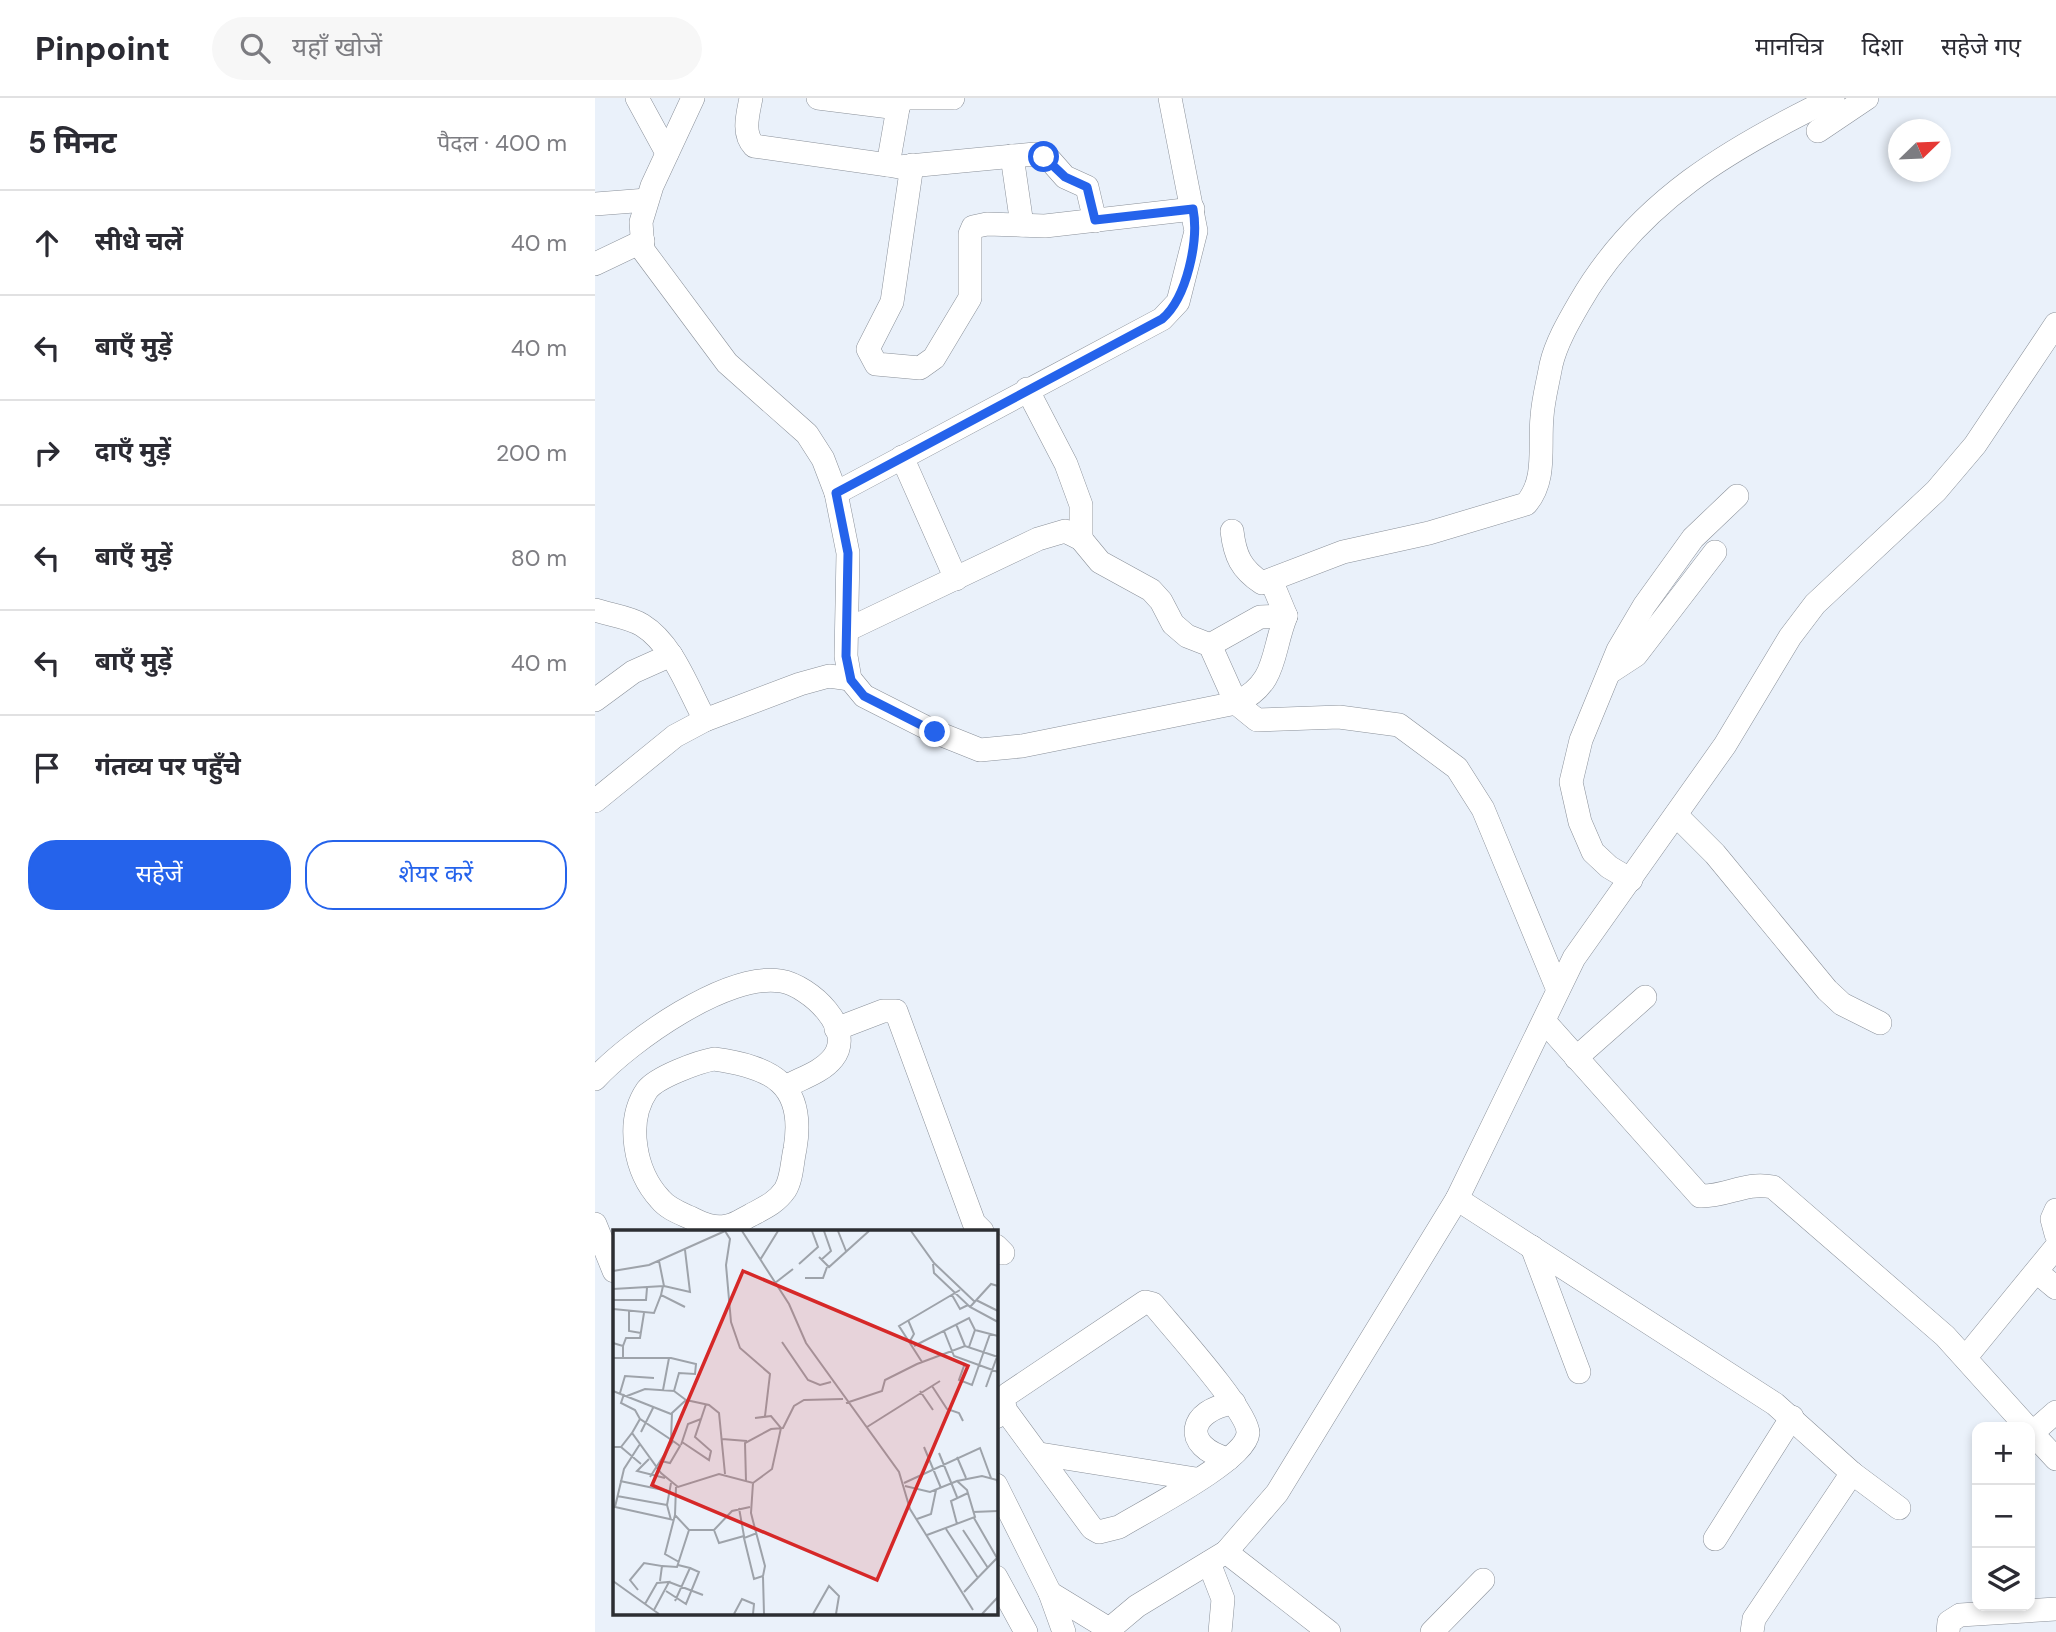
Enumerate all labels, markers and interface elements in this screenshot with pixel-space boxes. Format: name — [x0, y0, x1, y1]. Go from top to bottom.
search box — [212, 17, 702, 80]
text: Pinpoint — [35, 27, 170, 70]
icon: search — [236, 29, 274, 67]
text: यहाँ खोजें — [292, 30, 382, 64]
text: मानचित्र — [1755, 31, 1824, 62]
text: दिशा — [1862, 31, 1903, 62]
text: सहेजे गए — [1941, 31, 2021, 62]
north arrow — [1888, 119, 1951, 182]
text: 5 मिनट — [28, 123, 117, 162]
text: पैदल · 400 m — [437, 128, 567, 158]
route start — [1028, 141, 1059, 172]
icon: ahead — [28, 224, 66, 262]
text: सीधे चलें — [95, 224, 183, 258]
text: 40 m — [511, 228, 567, 258]
icon: left — [28, 329, 66, 367]
text: बाएँ मुड़ें — [95, 329, 172, 363]
text: 40 m — [511, 333, 567, 363]
icon: right — [28, 434, 66, 472]
text: दाएँ मुड़ें — [95, 434, 171, 468]
text: 200 m — [496, 438, 567, 468]
icon: left — [28, 539, 66, 577]
text: बाएँ मुड़ें — [95, 539, 172, 573]
text: 80 m — [511, 543, 567, 573]
icon: left — [28, 644, 66, 682]
text: बाएँ मुड़ें — [95, 644, 172, 678]
text: 40 m — [511, 648, 567, 678]
route end — [919, 716, 950, 747]
icon: arrive — [28, 749, 66, 787]
text: गंतव्य पर पहुँचे — [95, 749, 241, 783]
button: सहेजें — [28, 840, 291, 910]
button: शेयर करें — [305, 840, 567, 910]
inset map — [613, 1230, 997, 1614]
map controls — [1972, 1422, 2035, 1611]
button: + — [1972, 1422, 2035, 1485]
button: − — [1972, 1485, 2035, 1548]
button: layers — [1972, 1548, 2035, 1611]

